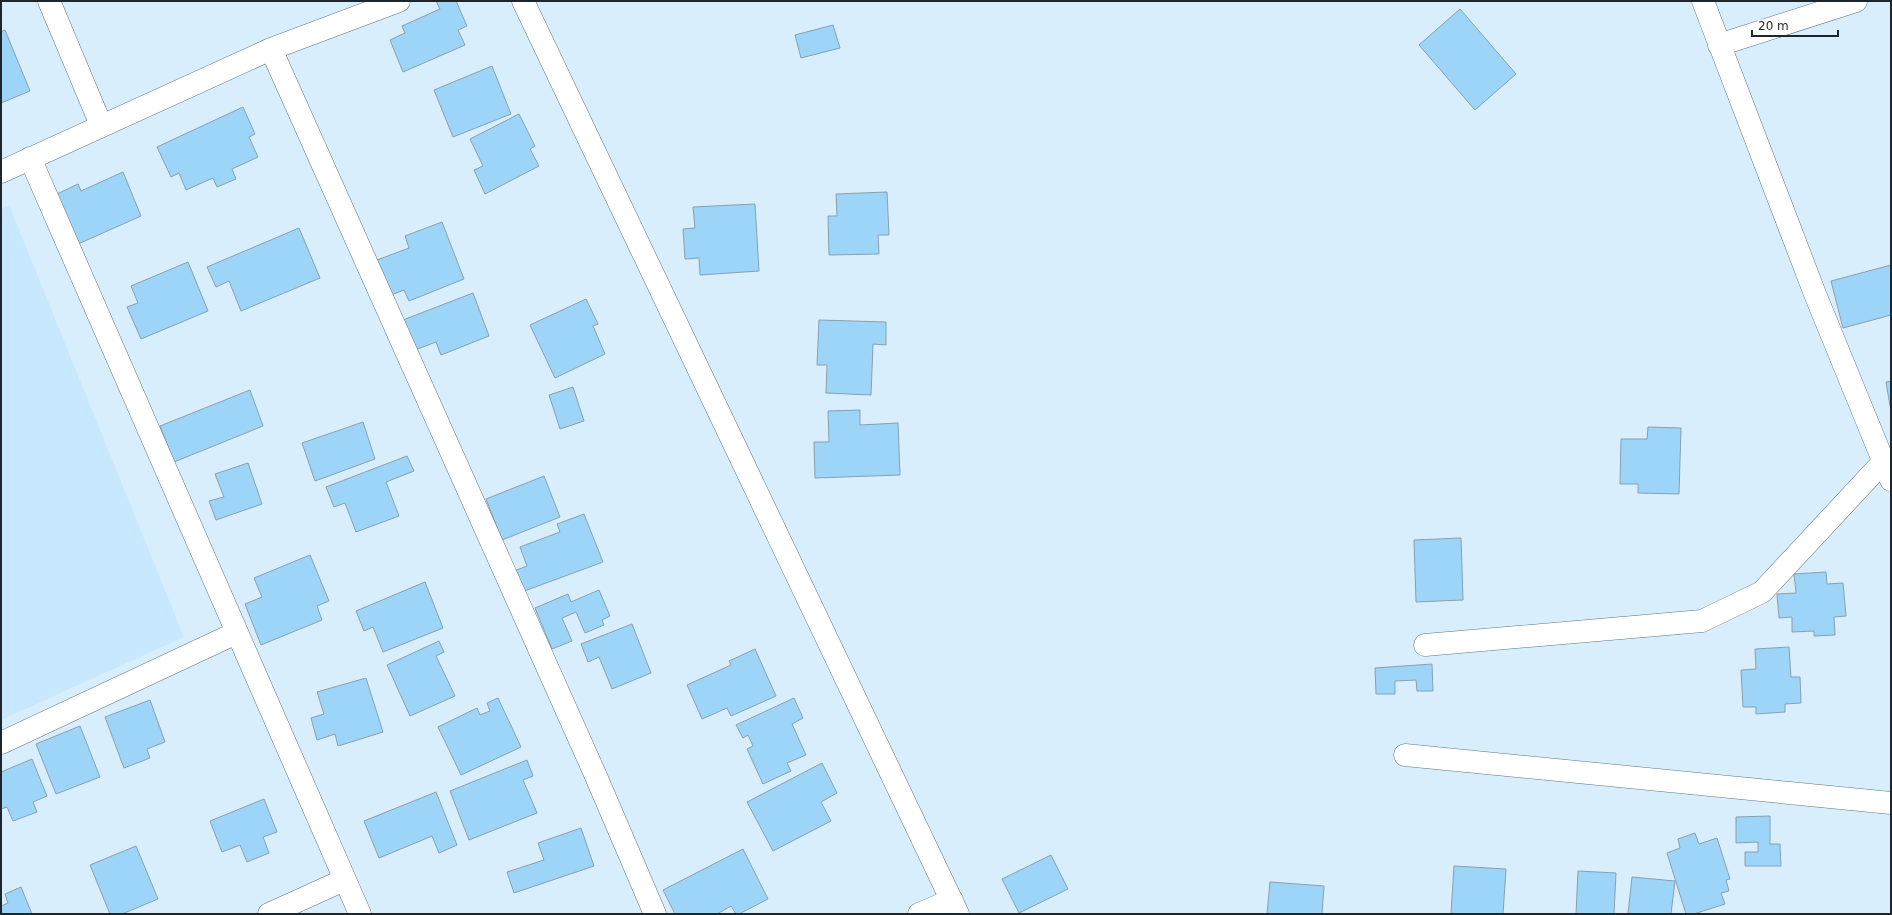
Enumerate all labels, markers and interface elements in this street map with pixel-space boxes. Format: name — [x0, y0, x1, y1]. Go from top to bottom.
scale bar — [1752, 12, 1838, 38]
text: 20 m — [1758, 19, 1789, 33]

